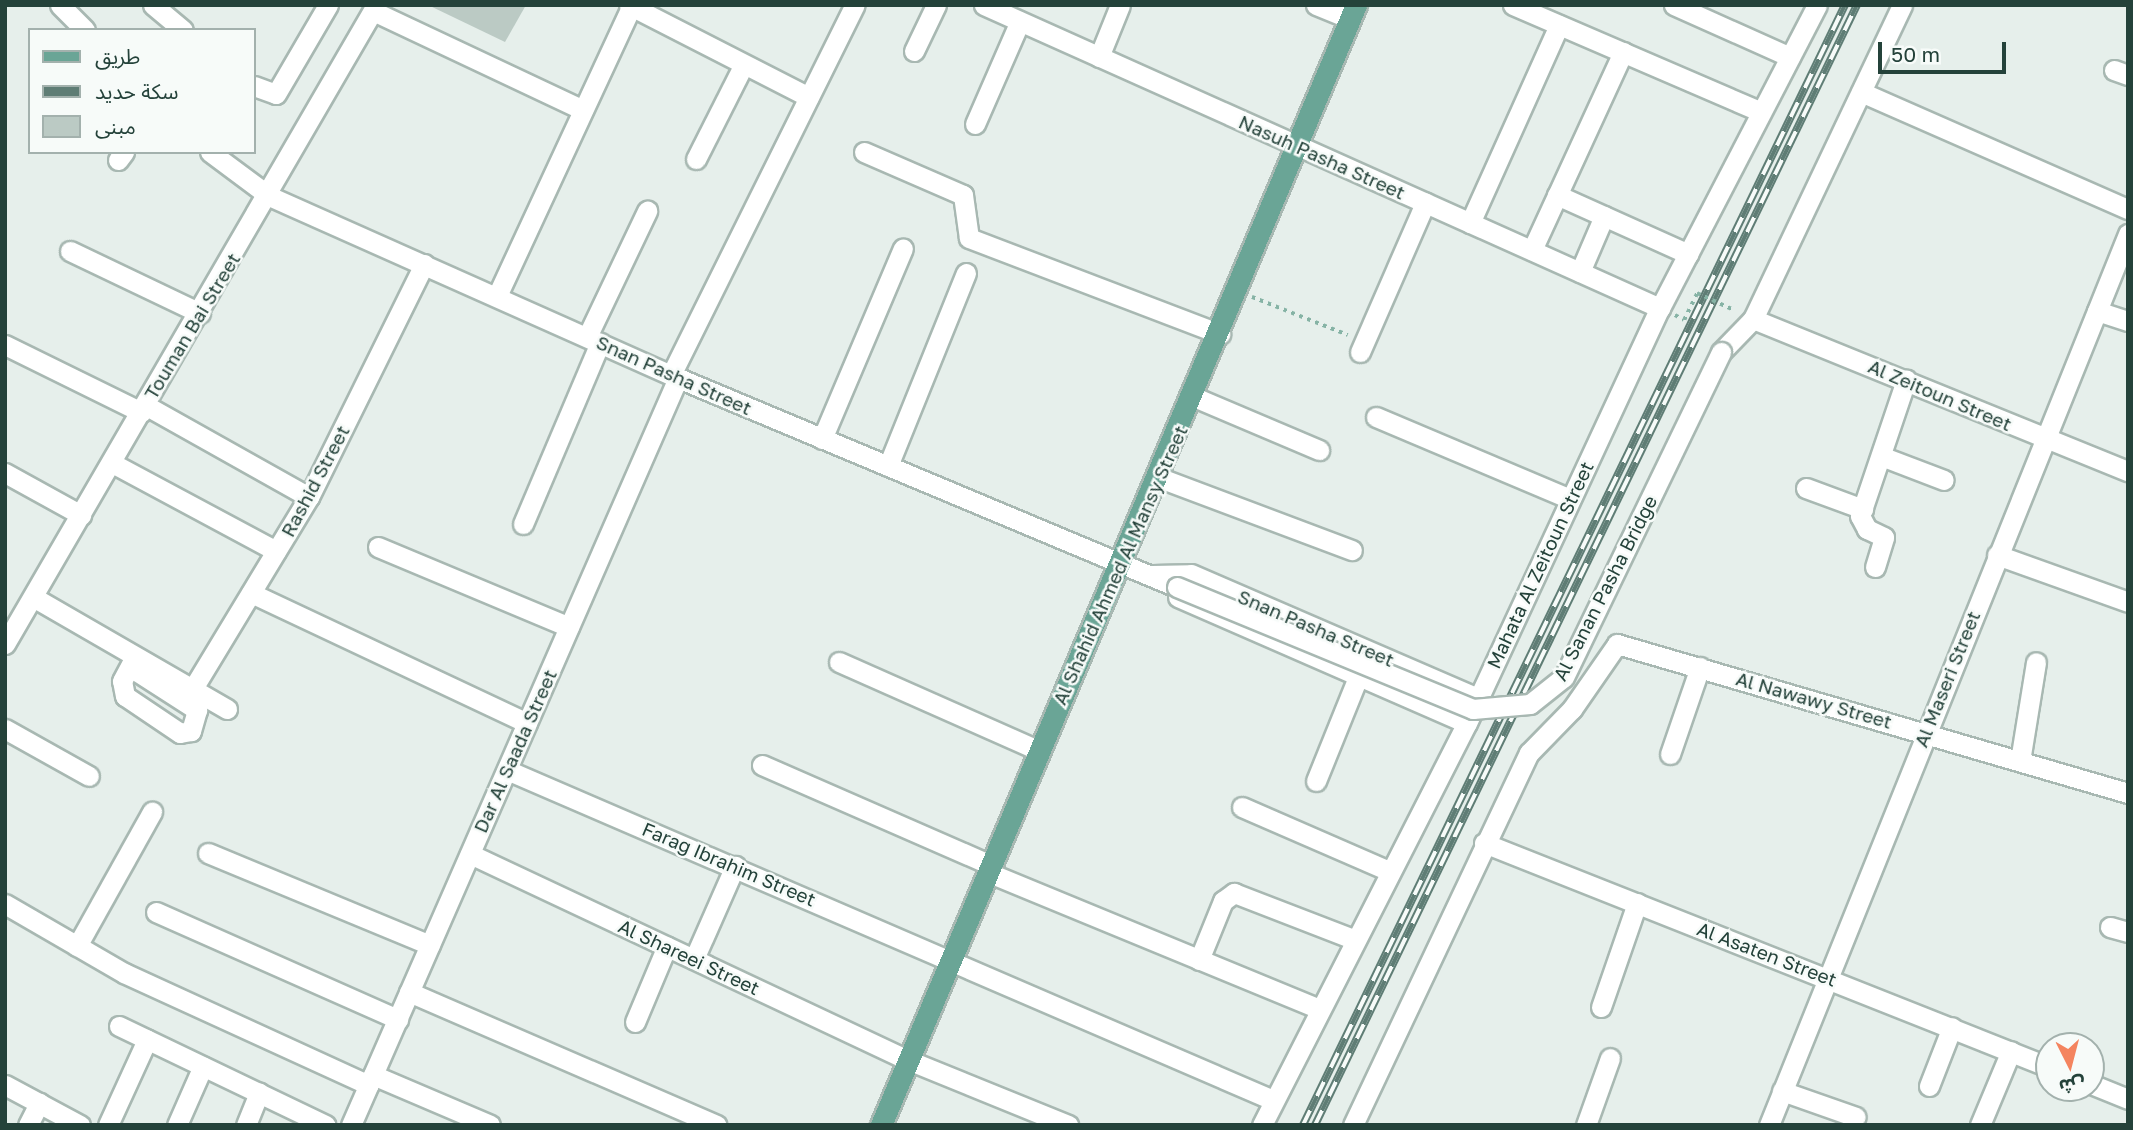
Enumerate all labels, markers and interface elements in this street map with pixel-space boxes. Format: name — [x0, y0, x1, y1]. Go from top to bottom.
legend — [28, 28, 256, 154]
scale bar — [1881, 28, 2009, 72]
text: 50 m — [1891, 41, 1940, 67]
text: طريق — [95, 43, 140, 69]
text: سكة حديد — [95, 78, 179, 104]
street label: Nasuh Pasha Street — [1235, 110, 1409, 204]
text: مبنى — [95, 113, 136, 139]
street label: Touman Bai Street — [139, 249, 245, 403]
street label: Snan Pasha Street — [593, 331, 755, 419]
street label: Al Zeitoun Street — [1865, 355, 2015, 435]
street label: Rashid Street — [276, 421, 354, 541]
street label: Al Shahid Ahmed Al Mansy Street — [1048, 422, 1192, 708]
street label: Mahata Al Zeitoun Street — [1482, 458, 1598, 672]
street label: Al Sanan Pasha Bridge — [1548, 492, 1662, 684]
street label: Snan Pasha Street — [1234, 585, 1398, 671]
street label: Al Maseri Street — [1909, 608, 1985, 750]
street label: Dar Al Saada Street — [469, 666, 561, 836]
street label: Al Nawawy Street — [1733, 667, 1895, 733]
street label: Farag Ibrahim Street — [639, 817, 819, 911]
street label: Al Shareei Street — [615, 914, 763, 1000]
street label: Al Asaten Street — [1694, 917, 1840, 991]
north arrow — [2035, 1032, 2105, 1102]
text: ش — [2058, 1074, 2086, 1099]

